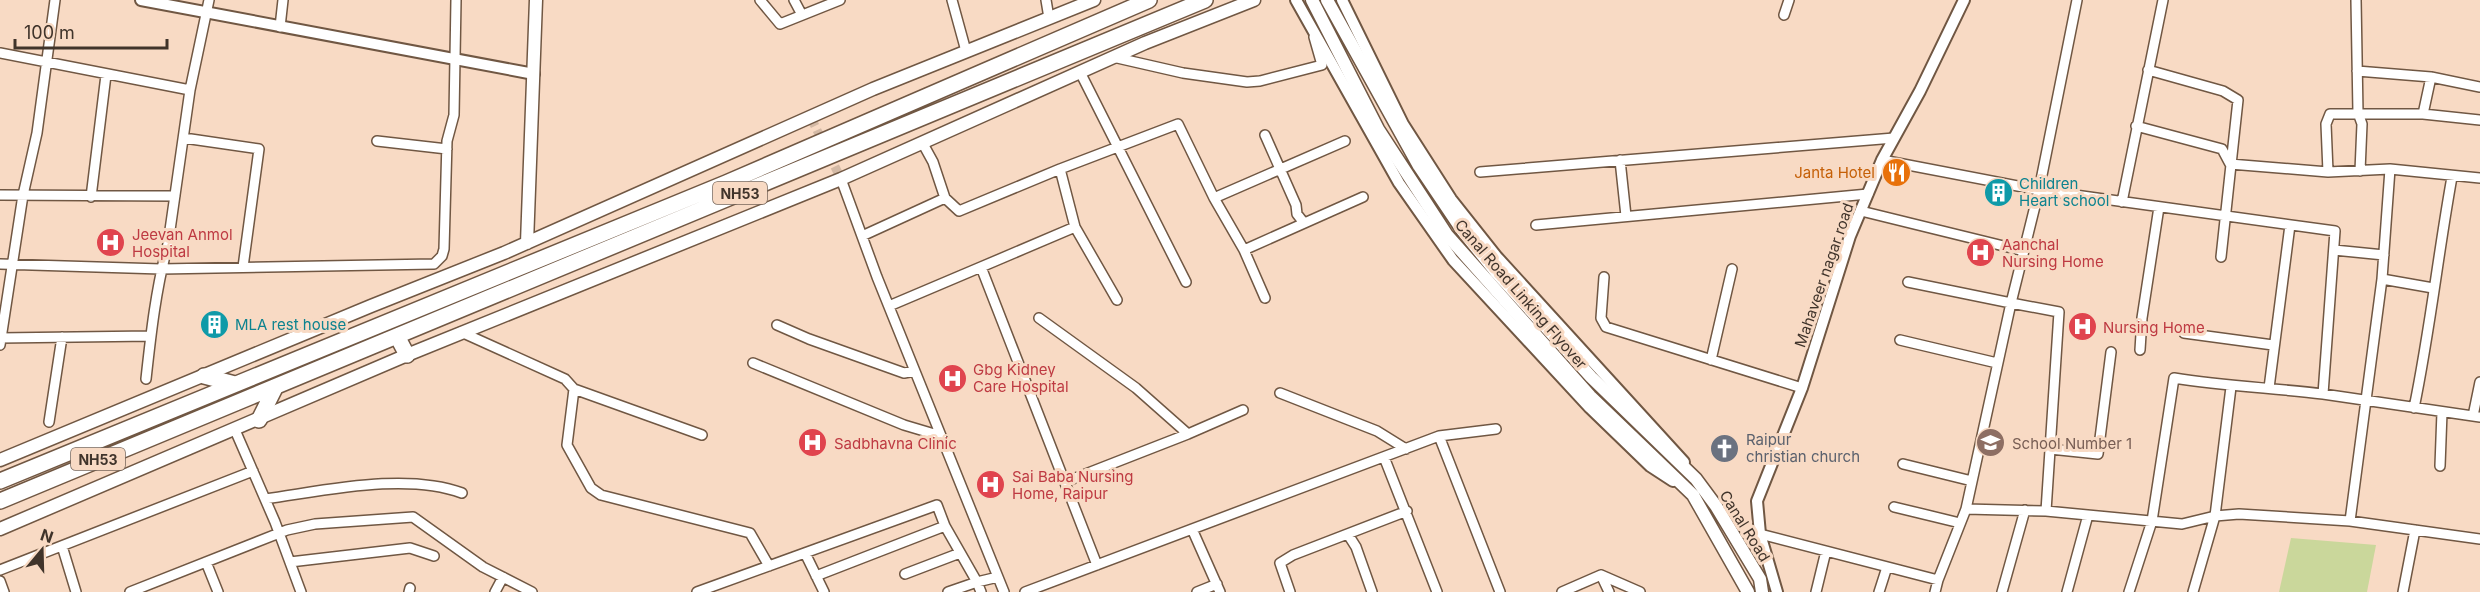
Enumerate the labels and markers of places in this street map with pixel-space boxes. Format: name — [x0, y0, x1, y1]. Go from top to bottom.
restaurant icon: Janta Hotel — [1880, 156, 1912, 188]
place label: Janta Hotel — [1794, 163, 1875, 182]
place label: Children Heart school — [2019, 174, 2109, 210]
building icon: Children Heart school — [1982, 176, 2014, 208]
place label: Jeevan Anmol Hospital — [132, 225, 233, 261]
hospital icon: Jeevan Anmol Hospital — [95, 227, 127, 259]
place label: Aanchal Nursing Home — [2002, 235, 2104, 271]
hospital icon: Aanchal Nursing Home — [1965, 237, 1997, 269]
building icon: MLA rest house — [198, 308, 230, 340]
hospital icon: Nursing Home — [2066, 311, 2098, 343]
place label: MLA rest house — [235, 315, 346, 334]
place label: Nursing Home — [2103, 318, 2205, 337]
place label: Gbg Kidney Care Hospital — [973, 360, 1069, 396]
hospital icon: Gbg Kidney Care Hospital — [936, 362, 968, 394]
hospital icon: Sadbhavna Clinic — [797, 427, 829, 459]
school or university icon: School Number 1 — [1975, 427, 2007, 459]
place label: Raipur christian church — [1746, 430, 1860, 466]
church icon: Raipur christian church — [1709, 432, 1741, 464]
place label: Sadbhavna Clinic — [834, 434, 957, 453]
place label: School Number 1 — [2012, 434, 2132, 453]
place label: Sai Baba Nursing Home, Raipur — [1012, 467, 1134, 503]
hospital icon: Sai Baba Nursing Home, Raipur — [975, 469, 1007, 501]

